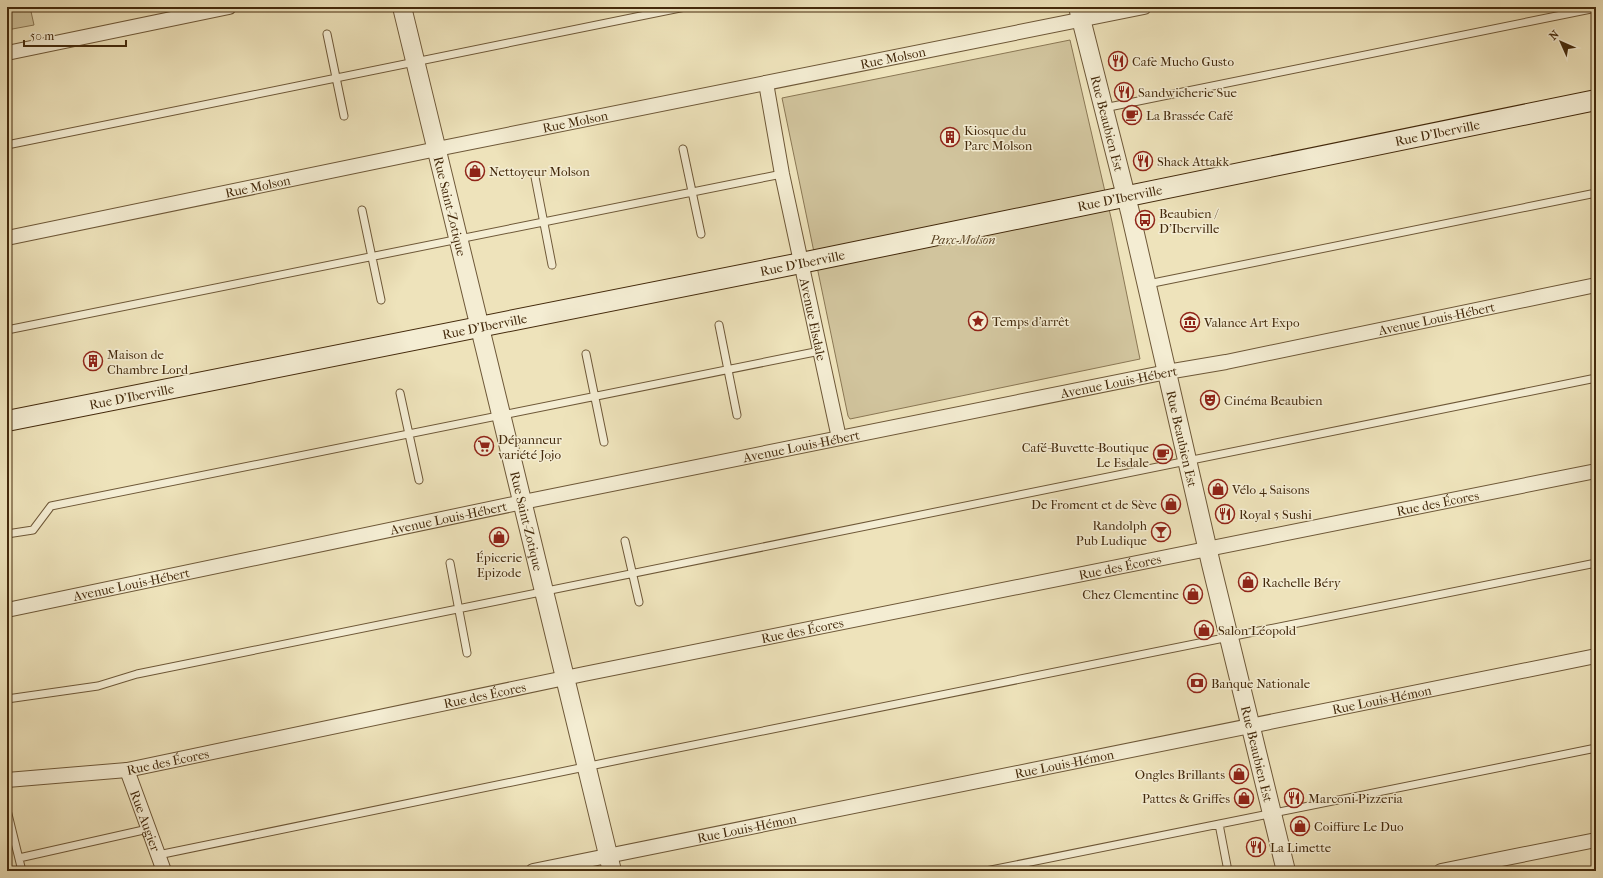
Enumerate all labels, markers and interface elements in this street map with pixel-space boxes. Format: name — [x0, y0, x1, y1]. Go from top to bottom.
scale bar — [24, 22, 126, 48]
north arrow — [1541, 22, 1581, 62]
text: N — [1547, 27, 1562, 43]
text: 50 m — [30, 29, 54, 43]
street label: Rue Molson — [859, 44, 927, 72]
restaurant icon: Cafe Mucho Gusto — [1107, 50, 1129, 72]
place label: Cafe Mucho Gusto — [1132, 54, 1234, 69]
street label: Rue Beaubien Est — [1088, 74, 1127, 173]
restaurant icon: Sandwicherie Sue — [1113, 81, 1135, 103]
place label: Sandwicherie Sue — [1138, 85, 1237, 100]
cafe icon: La Brassée Café — [1121, 104, 1143, 126]
street label: Rue Molson — [541, 108, 610, 136]
place label: La Brassée Café — [1146, 108, 1234, 123]
street label: Rue D'Iberville — [1394, 117, 1482, 149]
place label: Kiosque du Parc Molson — [964, 123, 1033, 153]
building icon: Kiosque du Parc Molson — [939, 126, 961, 148]
restaurant icon: Shack Attakk — [1132, 150, 1154, 172]
place label: Shack Attakk — [1157, 154, 1230, 169]
street label: Rue Saint-Zotique — [431, 155, 469, 258]
shop icon: Nettoyeur Molson — [464, 160, 486, 182]
place label: Nettoyeur Molson — [489, 164, 590, 179]
street label: Rue Molson — [224, 172, 292, 201]
street label: Rue D'Iberville — [1076, 182, 1164, 214]
place label: Beaubien / D'Iberville — [1159, 206, 1220, 236]
bus stop icon: Beaubien / D'Iberville — [1134, 209, 1156, 231]
park label: Parc Molson — [929, 232, 996, 247]
street label: Rue D'Iberville — [759, 247, 847, 279]
street label: Avenue Elsdale — [796, 276, 829, 363]
street label: Avenue Louis-Hébert — [1376, 299, 1497, 338]
place icon: Temps d'arrêt — [967, 310, 989, 332]
street label: Rue D'Iberville — [441, 311, 529, 342]
museum icon: Valance Art Expo — [1179, 311, 1201, 333]
place label: Temps d'arrêt — [992, 314, 1070, 329]
place label: Valance Art Expo — [1203, 315, 1300, 330]
place label: Maison de Chambre Lord — [107, 347, 189, 377]
building icon: Maison de Chambre Lord — [82, 350, 104, 372]
street label: Avenue Louis-Hébert — [1058, 363, 1179, 402]
street label: Rue D'Iberville — [88, 381, 176, 412]
street label: Rue Beaubien Est — [1163, 389, 1200, 489]
theatre icon: Cinéma Beaubien — [1199, 389, 1221, 411]
place label: Cinéma Beaubien — [1224, 393, 1323, 408]
street label: Avenue Louis-Hébert — [741, 427, 861, 466]
place label: Dépanneur variété Jojo — [498, 432, 562, 462]
supermarket icon: Dépanneur variété Jojo — [473, 435, 495, 457]
place label: Café-Buvette-Boutique Le Esdale — [1022, 440, 1150, 470]
cafe icon: Café-Buvette-Boutique Le Esdale — [1152, 443, 1174, 465]
street label: Rue Saint-Zotique — [507, 470, 546, 573]
shop icon: Vélo 4 Saisons — [1207, 478, 1229, 500]
place label: Vélo 4 Saisons — [1231, 482, 1310, 497]
street label: Rue des Écores — [1395, 488, 1480, 519]
shop icon: De Froment et de Sève — [1160, 493, 1182, 515]
place label: De Froment et de Sève — [1031, 497, 1158, 512]
street label: Avenue Louis-Hébert — [388, 499, 508, 538]
restaurant icon: Royal 5 Sushi — [1214, 503, 1236, 525]
place label: Royal 5 Sushi — [1239, 507, 1312, 522]
place label: Randolph Pub Ludique — [1076, 518, 1148, 548]
bar icon: Randolph Pub Ludique — [1150, 521, 1172, 543]
shop icon: Épicerie Epizode — [488, 526, 510, 548]
place label: Épicerie Epizode — [476, 550, 523, 580]
street label: Rue des Écores — [1077, 551, 1163, 583]
street label: Avenue Louis-Hébert — [71, 565, 191, 604]
shop icon: Rachelle Béry — [1237, 571, 1259, 593]
place label: Rachelle Béry — [1262, 575, 1342, 590]
shop icon: Chez Clementine — [1182, 583, 1204, 605]
place label: Chez Clementine — [1082, 587, 1180, 602]
street label: Rue des Écores — [760, 615, 845, 646]
shop icon: Salon Léopold — [1193, 619, 1215, 641]
place label: Salon Léopold — [1218, 623, 1297, 638]
bank icon: Banque Nationale — [1186, 672, 1208, 694]
place label: Banque Nationale — [1211, 676, 1311, 691]
street label: Rue des Écores — [442, 679, 528, 711]
street label: Rue Louis-Hémon — [1331, 682, 1433, 717]
street label: Rue Beaubien Est — [1238, 704, 1276, 804]
street label: Rue des Écores — [125, 746, 211, 778]
street label: Rue Louis-Hémon — [1013, 747, 1116, 781]
shop icon: Ongles Brillants — [1228, 763, 1250, 785]
place label: Ongles Brillants — [1135, 767, 1225, 782]
shop icon: Pattes & Griffes — [1233, 787, 1255, 809]
restaurant icon: Marconi Pizzeria — [1283, 787, 1305, 809]
street label: Rue Augier — [127, 788, 163, 854]
place label: Pattes & Griffes — [1142, 791, 1230, 806]
place label: Marconi Pizzeria — [1308, 791, 1404, 806]
street label: Rue Louis-Hémon — [696, 811, 798, 846]
shop icon: Coiffure Le Duo — [1289, 815, 1311, 837]
place label: Coiffure Le Duo — [1314, 819, 1404, 834]
restaurant icon: La Limette — [1245, 836, 1267, 858]
place label: La Limette — [1270, 840, 1332, 855]

